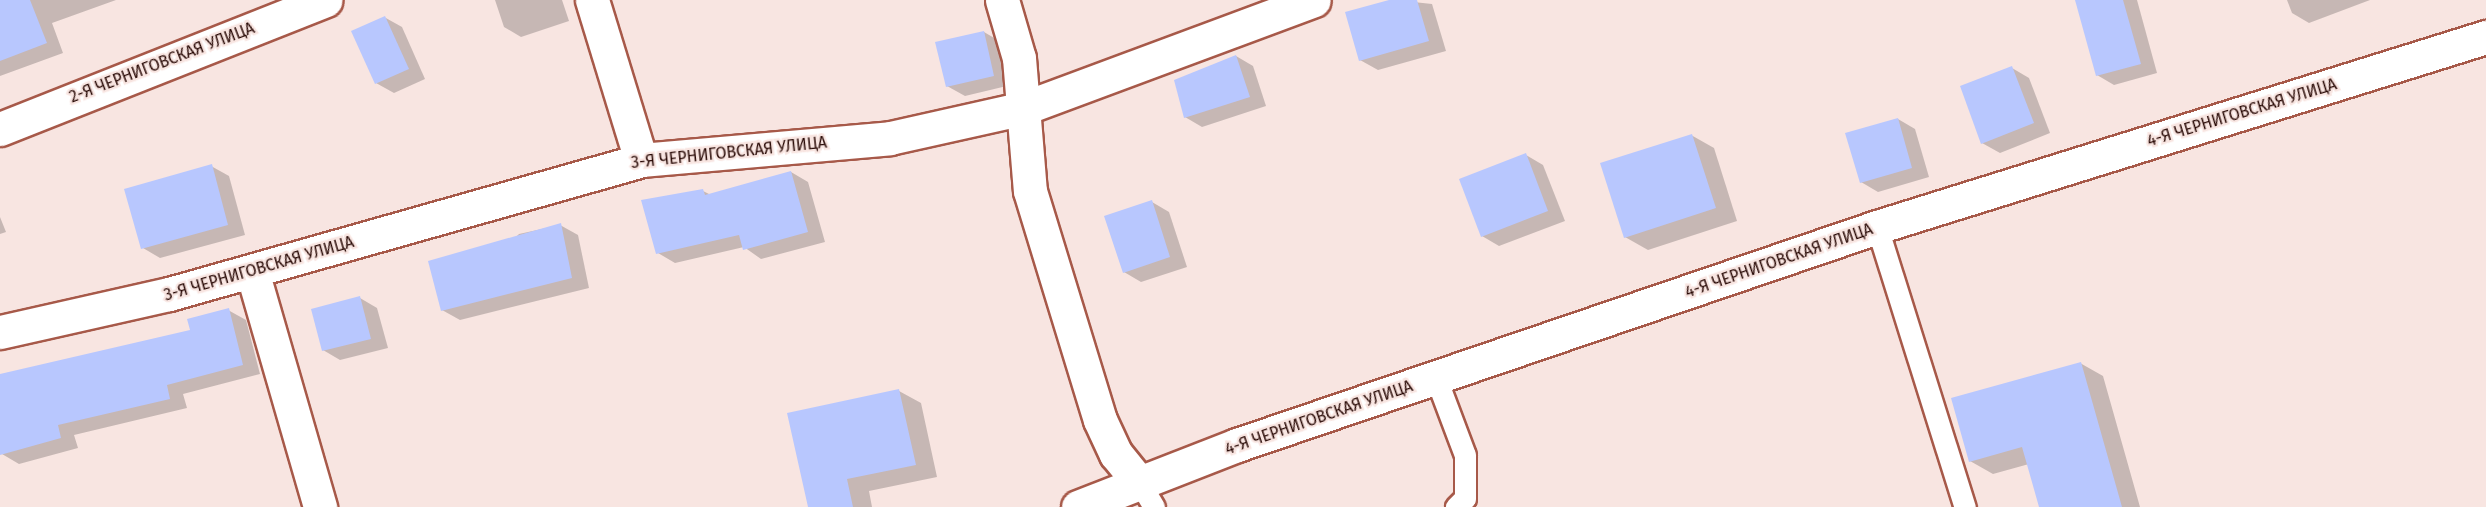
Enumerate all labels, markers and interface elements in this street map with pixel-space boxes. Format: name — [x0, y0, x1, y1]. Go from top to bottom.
street label: 2-Я ЧЕРНИГОВСКАЯ УЛИЦА — [67, 19, 257, 107]
street label: 4-Я ЧЕРНИГОВСКАЯ УЛИЦА — [2145, 75, 2339, 151]
street label: 3-Я ЧЕРНИГОВСКАЯ УЛИЦА — [630, 133, 828, 173]
street label: 4-Я ЧЕРНИГОВСКАЯ УЛИЦА — [1683, 220, 1875, 302]
street label: 3-Я ЧЕРНИГОВСКАЯ УЛИЦА — [162, 233, 356, 305]
street label: 4-Я ЧЕРНИГОВСКАЯ УЛИЦА — [1223, 377, 1415, 459]

